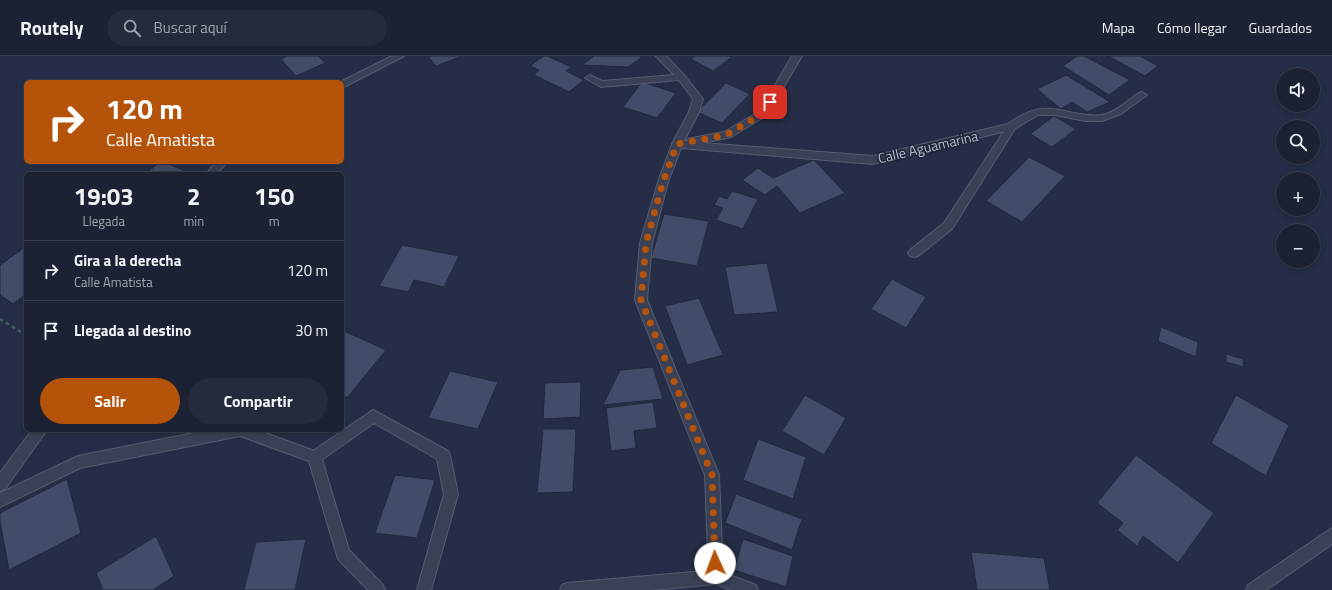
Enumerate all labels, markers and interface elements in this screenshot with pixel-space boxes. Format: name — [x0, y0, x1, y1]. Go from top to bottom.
search box — [107, 10, 387, 46]
text: Routely — [20, 13, 83, 42]
text: Buscar aquí — [153, 16, 227, 39]
icon: search — [121, 17, 143, 39]
text: Mapa — [1102, 17, 1135, 38]
text: Cómo llegar — [1157, 17, 1227, 38]
text: Guardados — [1249, 17, 1312, 38]
map controls — [1276, 68, 1320, 268]
button: sound — [1276, 68, 1320, 112]
pin — [753, 85, 787, 119]
text: 120 m — [106, 87, 183, 130]
icon: arrive — [759, 91, 781, 113]
icon: right — [40, 96, 92, 148]
button: search — [1276, 120, 1320, 164]
street label: Calle Aguamarina — [876, 125, 980, 168]
text: Calle Amatista — [106, 126, 215, 153]
button: + — [1276, 172, 1320, 216]
text: 19:03 — [74, 178, 134, 214]
text: 2 — [187, 178, 201, 214]
text: 150 — [254, 178, 294, 214]
text: Llegada — [83, 211, 125, 231]
text: min — [183, 211, 204, 231]
text: m — [269, 211, 280, 231]
button: − — [1276, 224, 1320, 268]
text: Gira a la derecha — [74, 249, 181, 272]
text: 120 m — [287, 259, 328, 282]
icon: right — [40, 260, 62, 282]
text: Calle Amatista — [74, 272, 153, 292]
text: Llegada al destino — [74, 319, 191, 342]
text: 30 m — [295, 319, 328, 342]
icon: arrive — [40, 320, 62, 342]
button: Salir — [40, 378, 180, 424]
button: Compartir — [188, 378, 328, 424]
position arrow — [694, 542, 736, 584]

